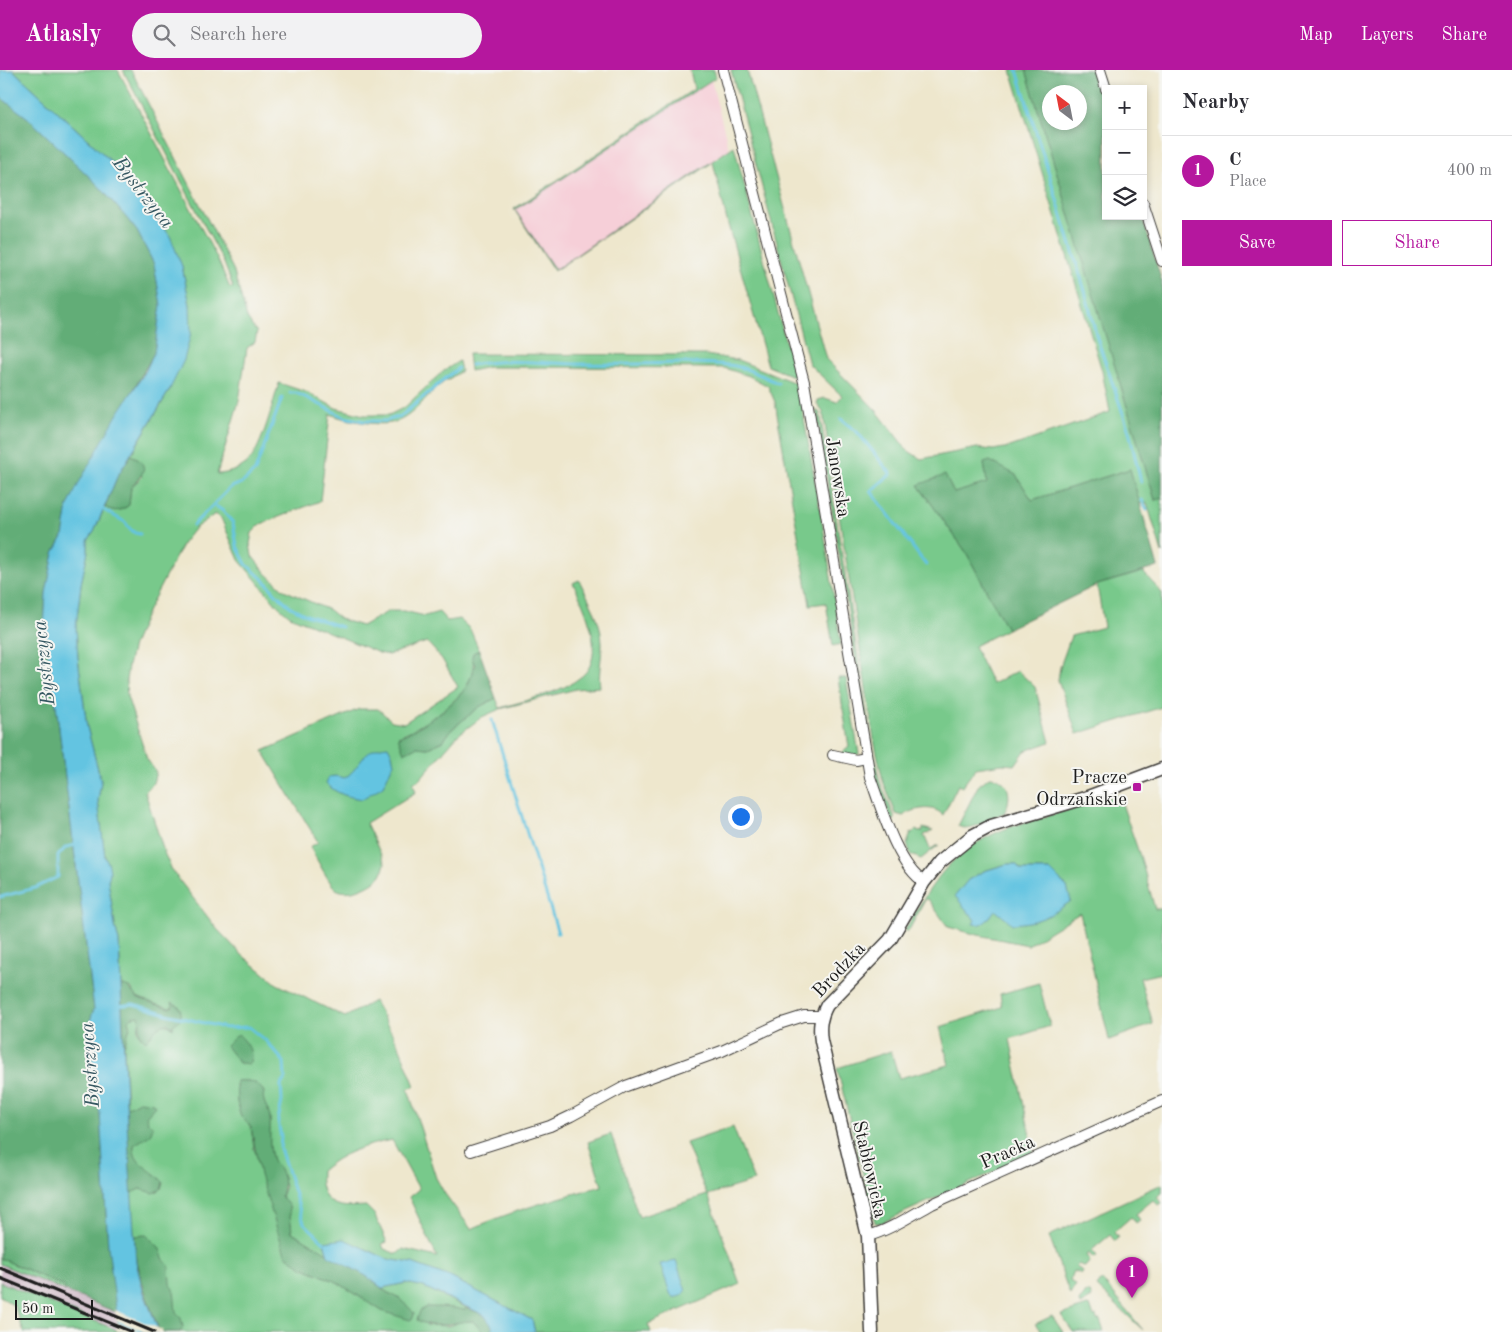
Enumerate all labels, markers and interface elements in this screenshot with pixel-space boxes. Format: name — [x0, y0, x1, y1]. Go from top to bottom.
search box — [132, 13, 482, 58]
icon: search — [150, 21, 178, 49]
text: Atlasly — [25, 23, 102, 47]
text: Search here — [190, 26, 287, 45]
text: Map — [1299, 26, 1333, 44]
text: Layers — [1361, 26, 1413, 44]
text: Share — [1441, 26, 1487, 44]
north arrow — [1042, 85, 1087, 130]
map controls — [1102, 85, 1147, 220]
button: + — [1102, 85, 1147, 130]
text: Nearby — [1182, 92, 1250, 113]
button: − — [1102, 130, 1147, 175]
text: C — [1229, 151, 1242, 170]
water label: Bystrzyca — [108, 153, 177, 233]
text: 1 — [1193, 163, 1203, 179]
text: 400 m — [1447, 163, 1492, 179]
text: Place — [1229, 174, 1266, 190]
button: layers — [1102, 175, 1147, 220]
button: Save — [1182, 220, 1332, 266]
button: Share — [1342, 220, 1492, 266]
street label: Janowska — [821, 436, 852, 520]
water label: Bystrzyca — [31, 619, 60, 707]
place label: Pracze Odrzańskie — [1036, 769, 1127, 810]
marker: Pracze Odrzańskie — [1131, 781, 1143, 793]
your location — [728, 804, 754, 830]
street label: Brodzka — [810, 939, 870, 1002]
water label: Bystrzyca — [78, 1021, 104, 1109]
street label: Stabłowicka — [848, 1119, 889, 1221]
street label: Pracka — [978, 1133, 1039, 1174]
pin: 1 — [1116, 1257, 1148, 1298]
scale bar — [15, 1297, 92, 1320]
text: 50 m — [22, 1302, 53, 1316]

